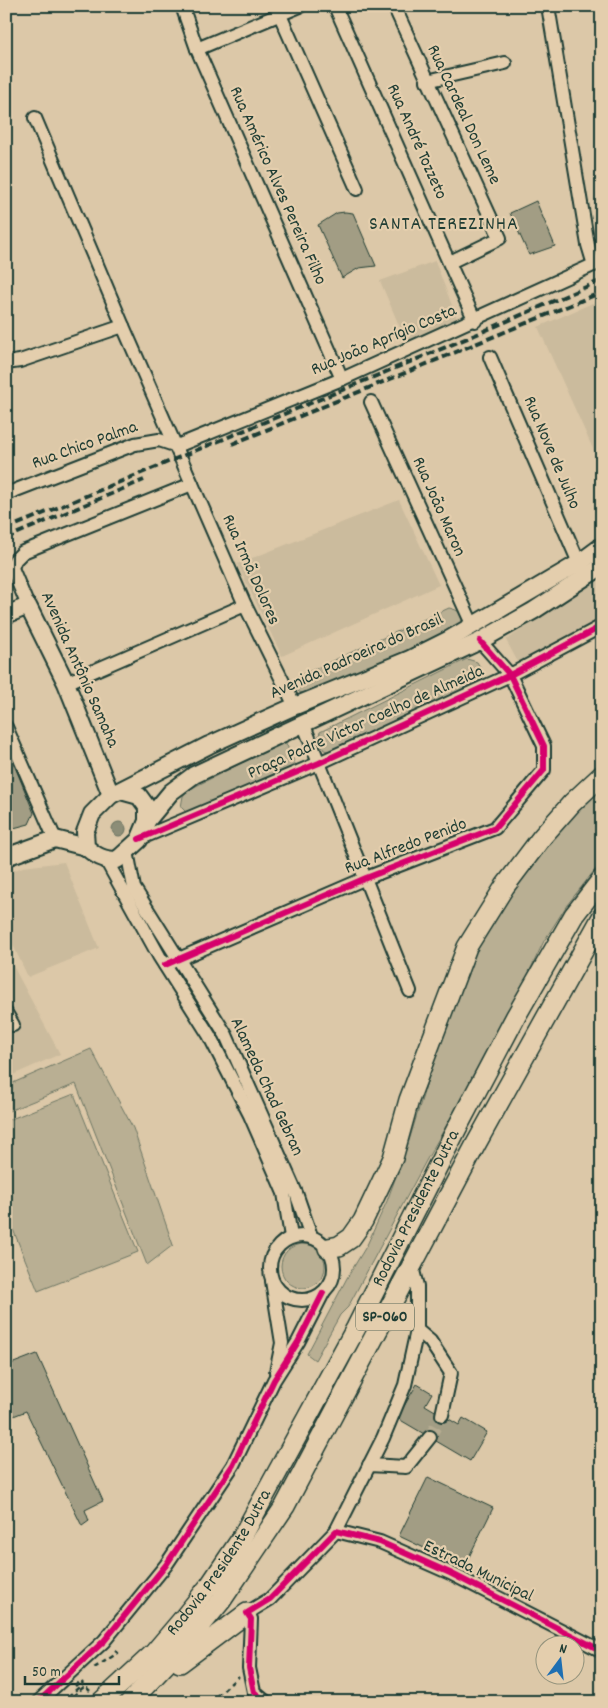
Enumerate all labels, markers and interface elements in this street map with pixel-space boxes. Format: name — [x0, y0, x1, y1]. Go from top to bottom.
street label: Rua Cardeal Don Leme — [420, 41, 506, 189]
street label: Rua André Tozzeto — [379, 80, 453, 204]
street label: Rua Américo Alves Pereira Filho — [222, 83, 332, 289]
district label: SANTA TEREZINHA — [369, 211, 519, 239]
street label: Rua João Aprígio Costa — [307, 299, 461, 383]
street label: Rua Nove de Julho — [516, 392, 586, 514]
street label: Rua Chico Palma — [29, 415, 142, 477]
street label: Rua João Maron — [405, 453, 471, 561]
street label: Rua Irmã Dolores — [214, 511, 286, 629]
street label: Avenida Antônio Samaha — [33, 588, 125, 752]
street label: Avenida Padroeira do Brasil — [266, 607, 448, 707]
street label: Praça Padre Victor Coelho de Almeida — [244, 659, 489, 786]
street label: Rua Alfredo Penido — [341, 812, 471, 882]
street label: Alameda Chad Gebran — [223, 1014, 309, 1160]
street label: Rodovia Presidente Dutra — [366, 1125, 467, 1291]
road number: SP-060 — [356, 1304, 414, 1330]
street label: Rodovia Presidente Dutra — [161, 1485, 278, 1642]
street label: Estrada Municipal — [419, 1534, 538, 1610]
north arrow — [536, 1636, 586, 1686]
text: N — [557, 1639, 569, 1660]
scale bar — [25, 1653, 119, 1685]
text: 50 m — [32, 1662, 61, 1684]

